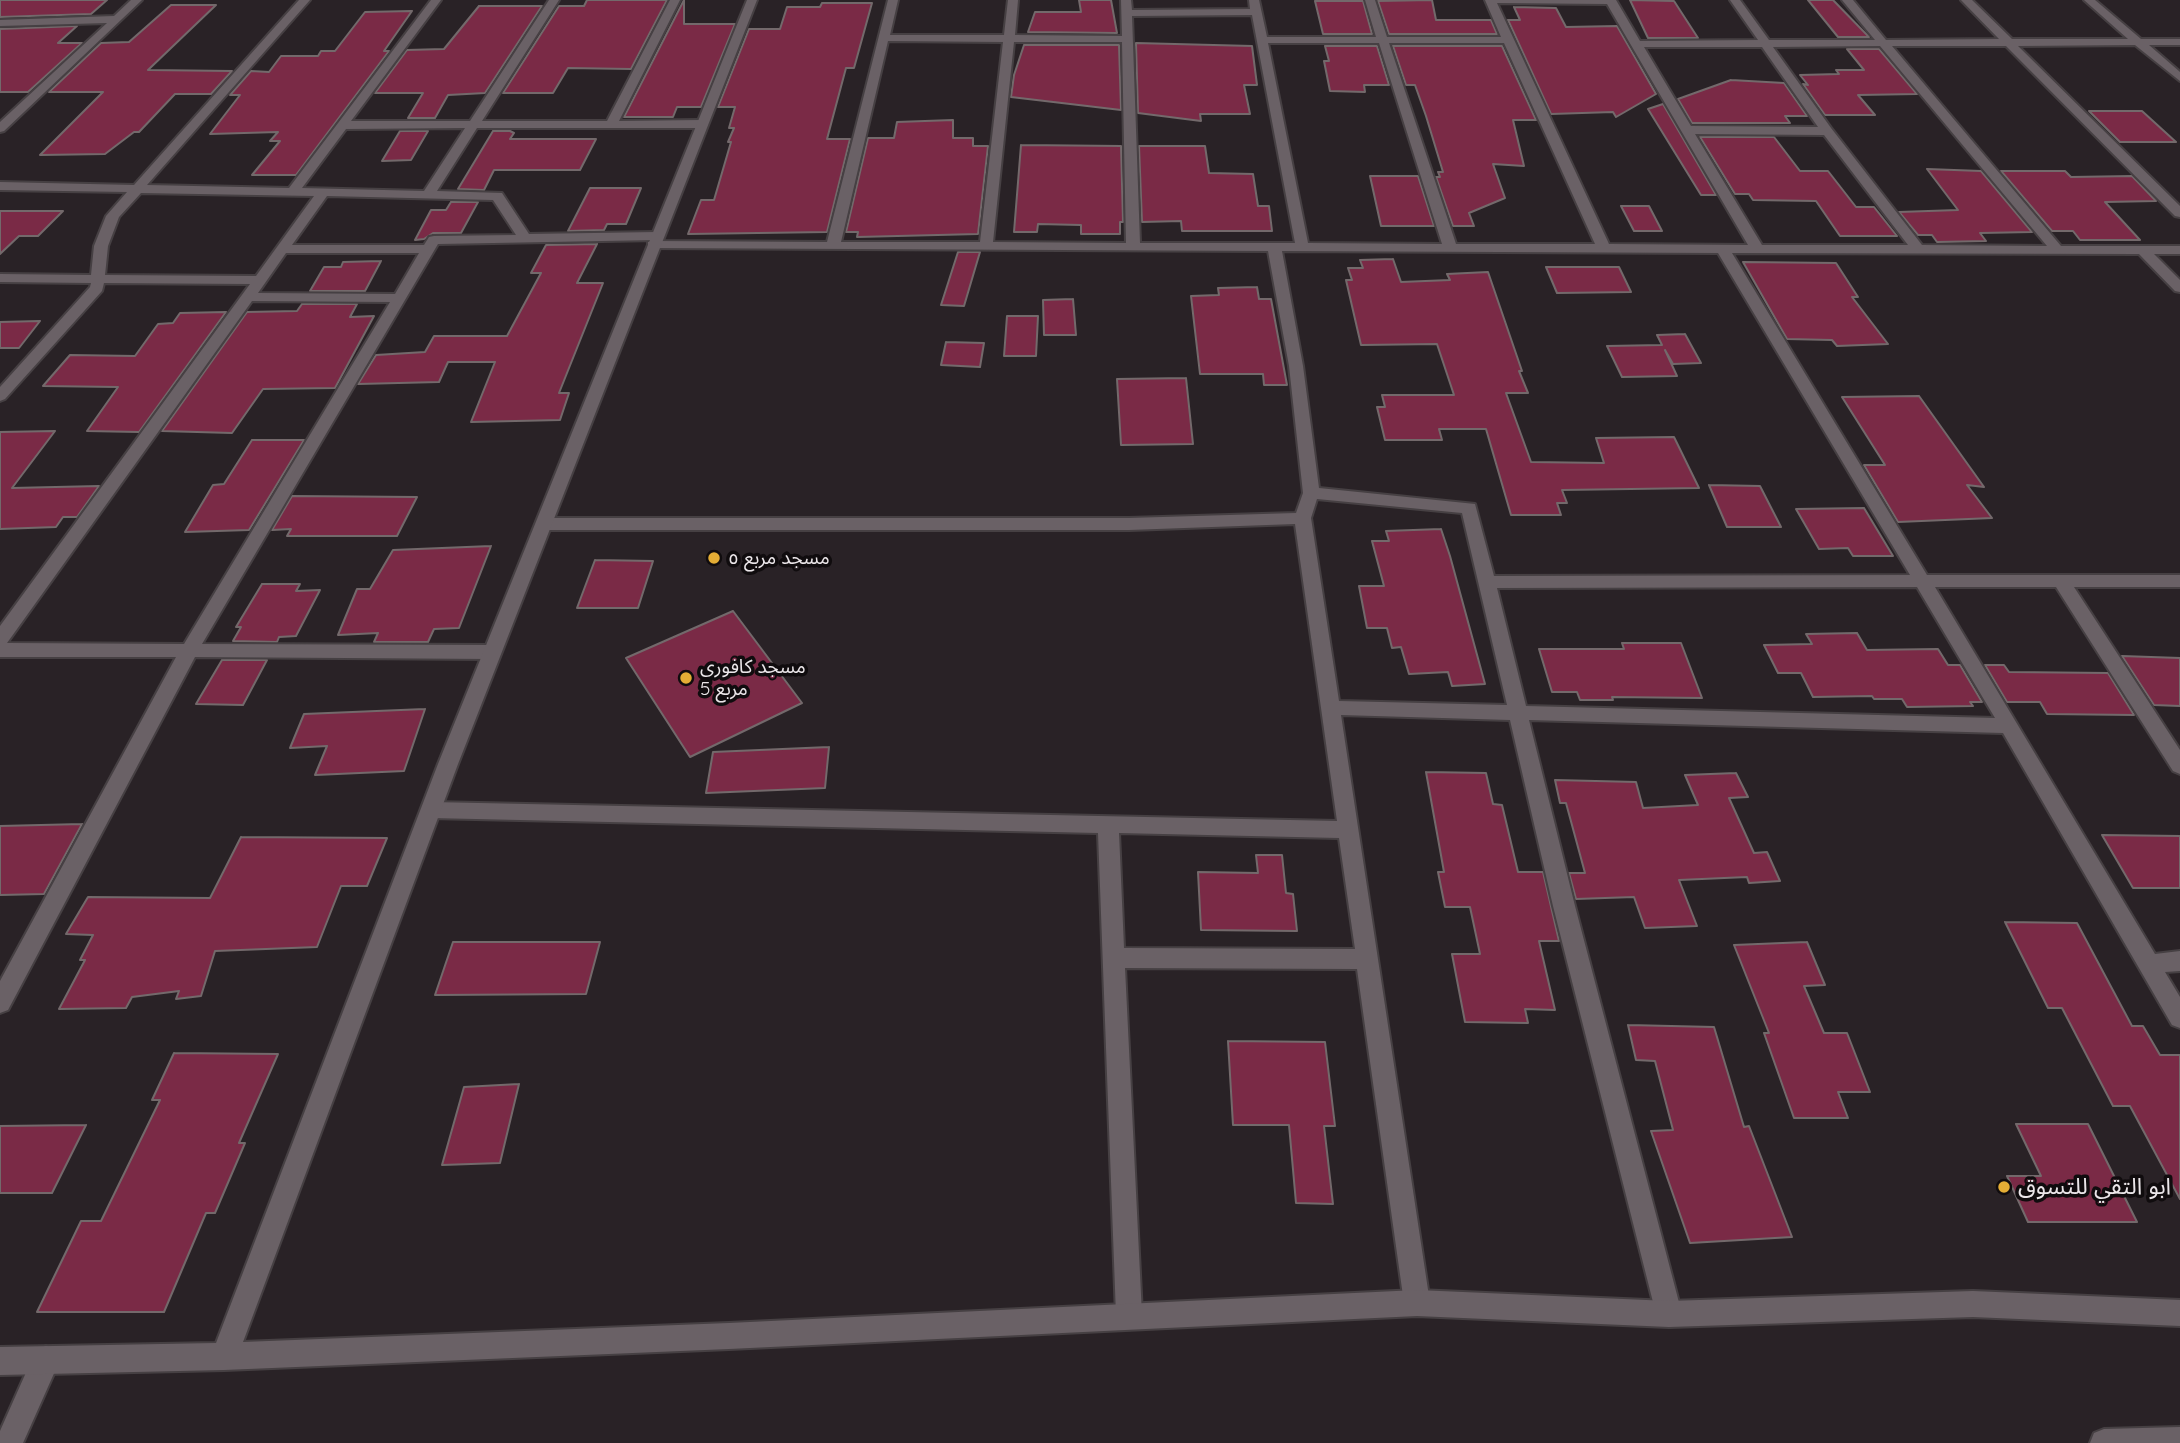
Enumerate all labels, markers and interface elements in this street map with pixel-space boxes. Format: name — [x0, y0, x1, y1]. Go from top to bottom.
place label: مسجد مربع ٥ — [728, 547, 830, 569]
marker: مسجد مربع ٥ — [706, 550, 722, 566]
place label: مسجد كافوري مربع 5 — [700, 656, 806, 700]
marker: مسجد كافوري مربع 5 — [678, 670, 694, 686]
place label: ابو التقي للتسوق — [2018, 1173, 2171, 1201]
marker: ابو التقي للتسوق — [1996, 1179, 2012, 1195]

